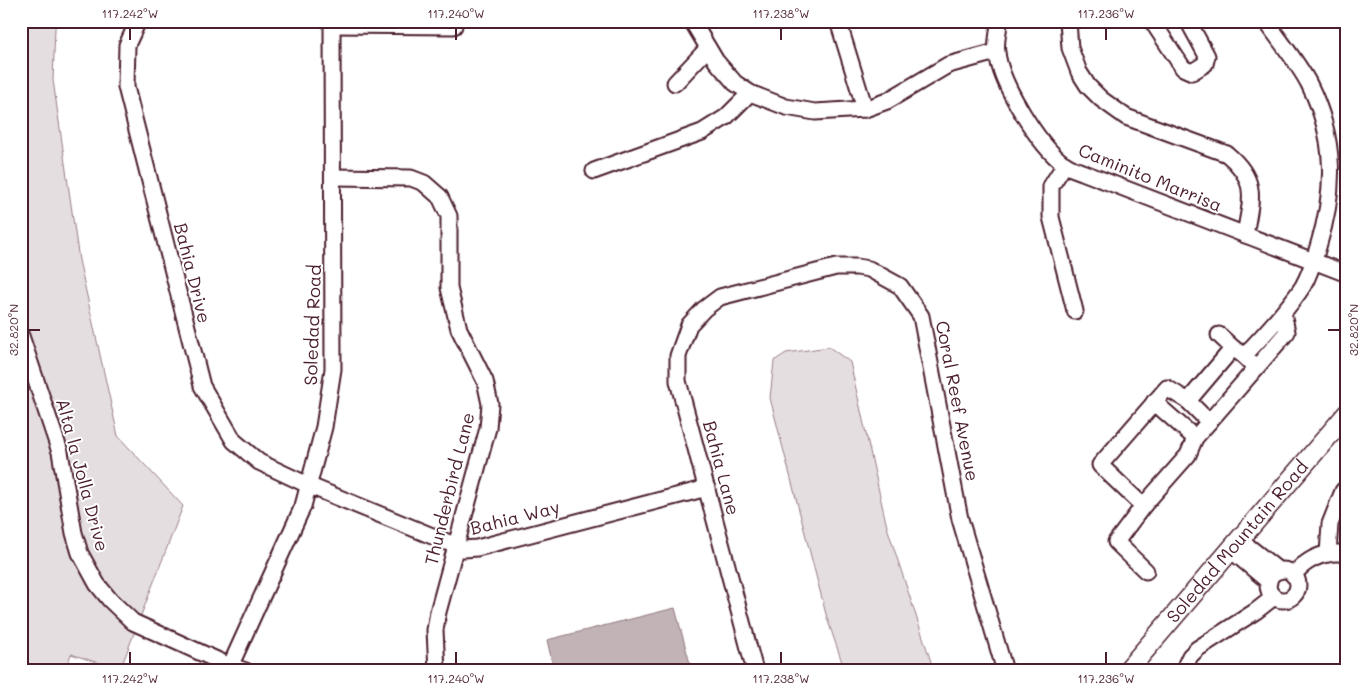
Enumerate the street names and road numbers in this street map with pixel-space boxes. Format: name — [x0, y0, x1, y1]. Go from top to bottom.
street label: Caminito Marrisa — [1075, 137, 1226, 217]
street label: Bahia Drive — [169, 220, 217, 325]
street label: Soledad Road — [298, 264, 326, 386]
street label: Coral Reef Avenue — [931, 319, 985, 483]
street label: Alta la Jolla Drive — [51, 396, 115, 554]
street label: Thunderbird Lane — [418, 410, 480, 568]
street label: Bahia Lane — [698, 418, 746, 518]
street label: Soledad Mountain Road — [1161, 455, 1313, 627]
street label: Bahia Way — [467, 494, 562, 540]

